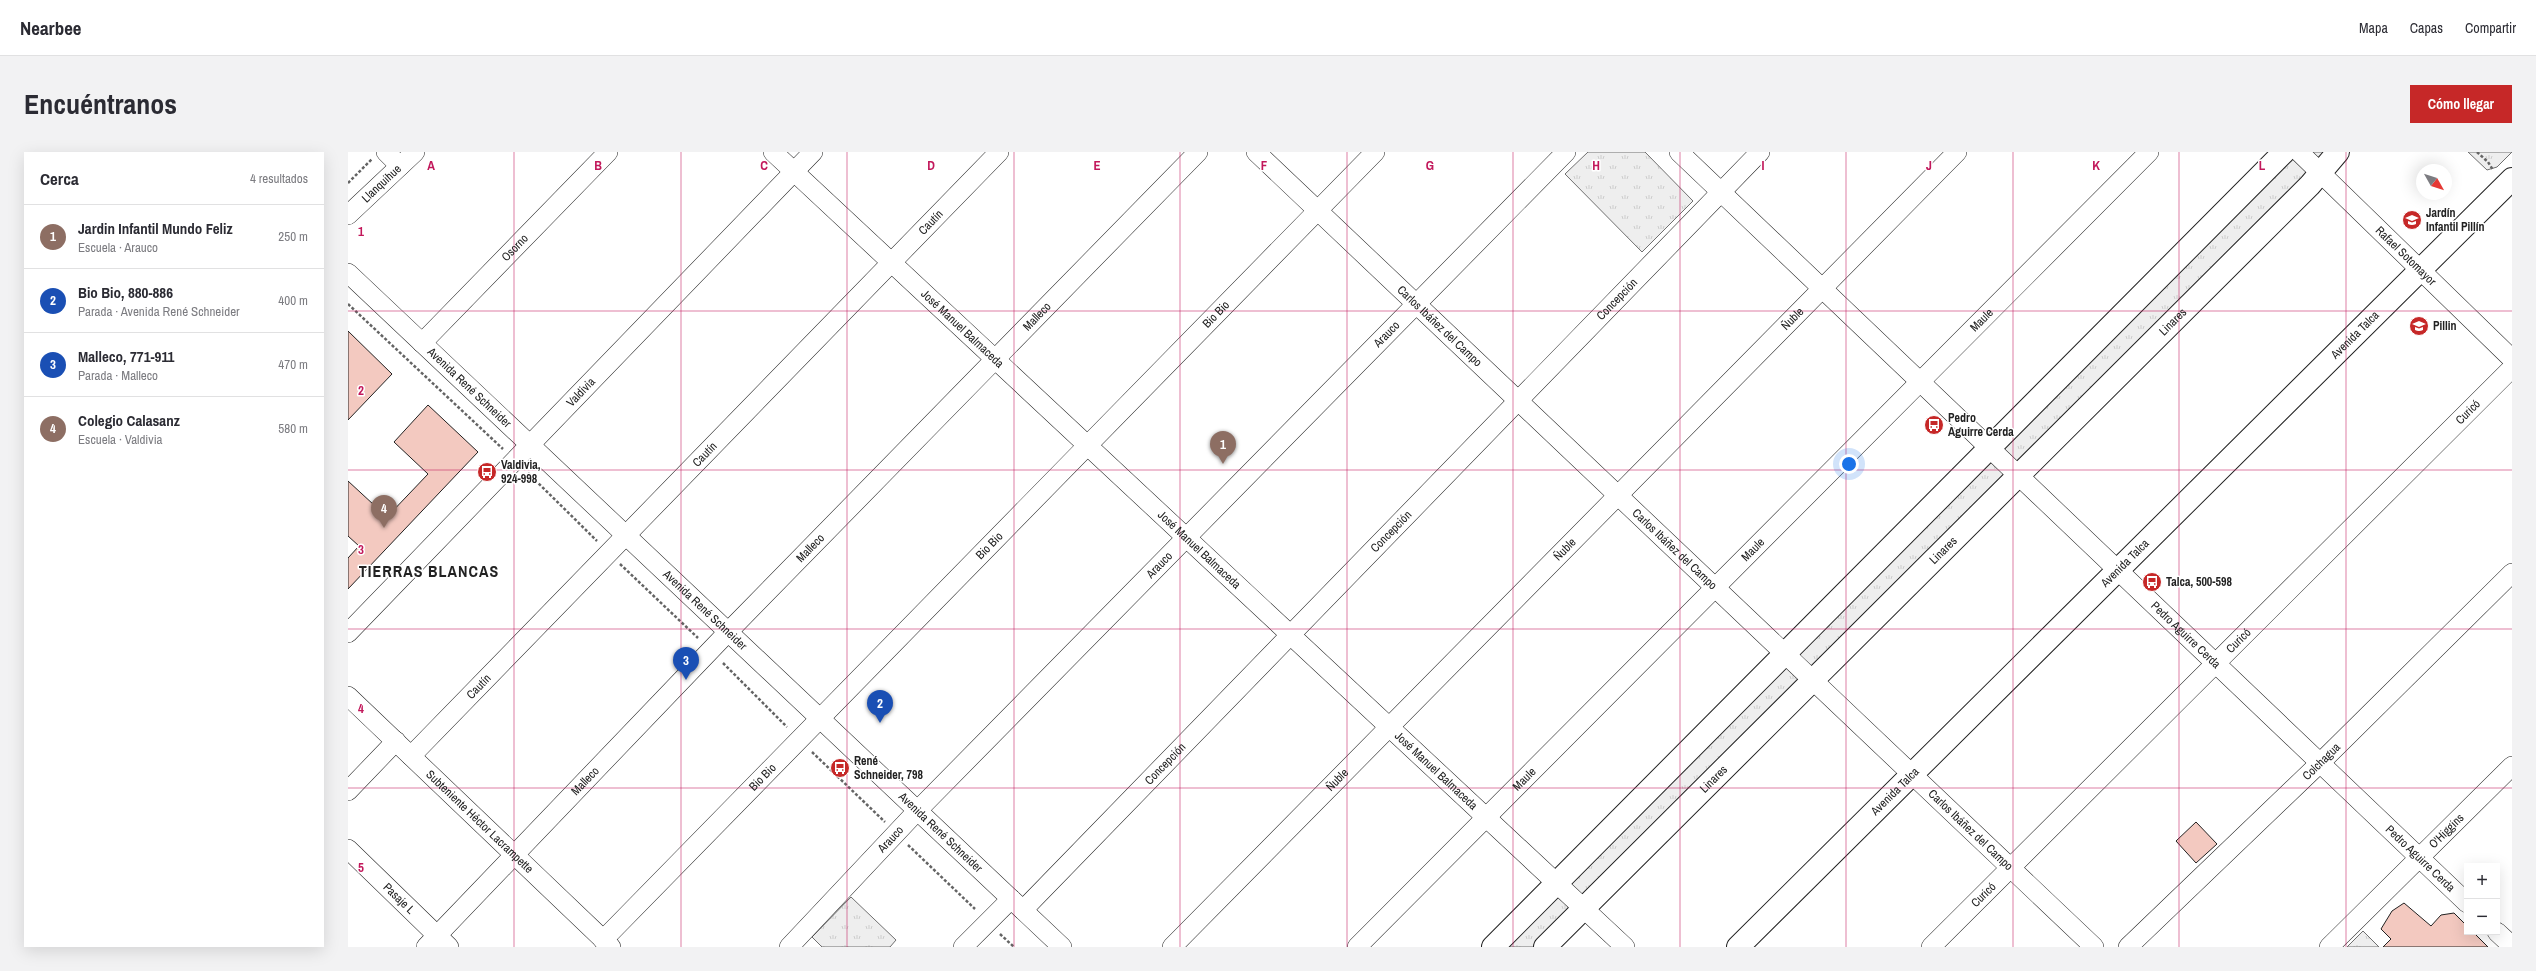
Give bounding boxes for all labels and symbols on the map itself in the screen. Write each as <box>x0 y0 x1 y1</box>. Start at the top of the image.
text: A <box>427 157 435 174</box>
text: B <box>594 157 602 174</box>
text: C <box>760 157 768 174</box>
text: D <box>927 157 935 174</box>
text: E <box>1093 157 1101 174</box>
text: F <box>1261 157 1268 174</box>
text: G <box>1426 157 1434 174</box>
text: H <box>1592 157 1600 174</box>
text: I <box>1762 157 1765 174</box>
text: J <box>1926 157 1932 174</box>
text: K <box>2092 157 2100 174</box>
text: L <box>2259 157 2266 174</box>
street label: Llanquihue <box>358 161 405 206</box>
north arrow <box>2416 164 2452 200</box>
place label: Jardín Infantil Pillín <box>2426 205 2485 235</box>
street label: Cautín <box>915 206 947 238</box>
school or university icon: Jardín Infantil Pillín <box>2401 209 2423 231</box>
text: 1 <box>358 223 364 240</box>
street label: Rafael Sotomayor <box>2372 223 2440 290</box>
street label: Osorno <box>498 231 532 265</box>
street label: Concepción <box>1593 275 1641 324</box>
street label: Carlos Ibáñez del Campo <box>1394 282 1485 370</box>
street label: José Manuel Balmaceda <box>917 286 1008 372</box>
street label: Bio Bio <box>1199 297 1233 331</box>
street label: Malleco <box>1019 299 1055 334</box>
street label: Ñuble <box>1778 304 1807 333</box>
street label: Linares <box>2155 304 2190 339</box>
street label: Maule <box>1966 305 1997 335</box>
street label: Avenida Talca <box>2327 307 2383 363</box>
school or university icon: Pillin <box>2408 315 2430 337</box>
street label: Arauco <box>1369 317 1403 352</box>
place label: Pillin <box>2433 318 2457 334</box>
street label: Avenida René Schneider <box>423 343 515 432</box>
street label: Valdivia <box>563 374 599 410</box>
text: 2 <box>358 382 364 399</box>
street label: Curicó <box>2452 396 2484 428</box>
place label: Pedro Aguirre Cerda <box>1948 410 2014 440</box>
bus stop icon: Pedro Aguirre Cerda <box>1923 414 1945 436</box>
pin: 1 <box>1210 431 1236 464</box>
street label: Cautín <box>689 438 721 470</box>
your location <box>1839 454 1859 474</box>
place label: Valdivia, 924-998 <box>501 457 541 487</box>
bus stop icon: Valdivia, 924-998 <box>476 461 498 483</box>
pin: 4 <box>371 495 397 528</box>
street label: Carlos Ibáñez del Campo <box>1629 505 1720 593</box>
street label: José Manuel Balmaceda <box>1154 507 1245 593</box>
street label: Concepción <box>1367 507 1415 556</box>
street label: Bio Bio <box>972 529 1006 563</box>
street label: Malleco <box>793 530 828 566</box>
street label: Linares <box>1926 533 1961 568</box>
street label: Ñuble <box>1550 534 1580 564</box>
street label: Maule <box>1738 534 1768 565</box>
street label: Avenida Talca <box>2097 535 2153 591</box>
text: 3 <box>358 541 364 558</box>
street label: Arauco <box>1142 548 1176 582</box>
district label: TIERRAS BLANCAS <box>359 560 499 582</box>
street label: Avenida René Schneider <box>659 566 751 654</box>
bus stop icon: Talca, 500-598 <box>2141 571 2163 593</box>
place label: Talca, 500-598 <box>2166 574 2233 590</box>
street label: Pedro Aguirre Cerda <box>2147 598 2224 672</box>
street label: Curicó <box>2222 625 2254 657</box>
pin: 3 <box>673 647 699 680</box>
street label: Cautín <box>463 671 495 702</box>
pin: 2 <box>867 690 893 723</box>
text: 4 <box>358 700 364 717</box>
street label: José Manuel Balmaceda <box>1391 728 1481 814</box>
street label: Concepción <box>1141 739 1189 788</box>
street label: Colchagua <box>2299 739 2344 784</box>
place label: René Schneider, 798 <box>854 753 923 783</box>
bus stop icon: René Schneider, 798 <box>829 757 851 779</box>
street label: Bio Bio <box>746 760 780 794</box>
street label: Linares <box>1696 762 1731 796</box>
street label: Malleco <box>568 763 603 799</box>
street label: Maule <box>1509 764 1539 794</box>
street label: Avenida Talca <box>1867 764 1923 819</box>
street label: Ñuble <box>1322 765 1352 795</box>
street label: Subteniente Héctor Lacrampette <box>423 767 537 877</box>
street label: Carlos Ibáñez del Campo <box>1925 786 2016 874</box>
street label: Avenida René Schneider <box>894 788 987 877</box>
street label: O'Higgins <box>2425 810 2467 852</box>
street label: Pedro Aguirre Cerda <box>2382 821 2459 896</box>
street label: Arauco <box>873 822 907 857</box>
text: 5 <box>358 859 364 876</box>
street label: Pasaje L <box>380 879 419 918</box>
street label: Curicó <box>1967 879 1999 911</box>

